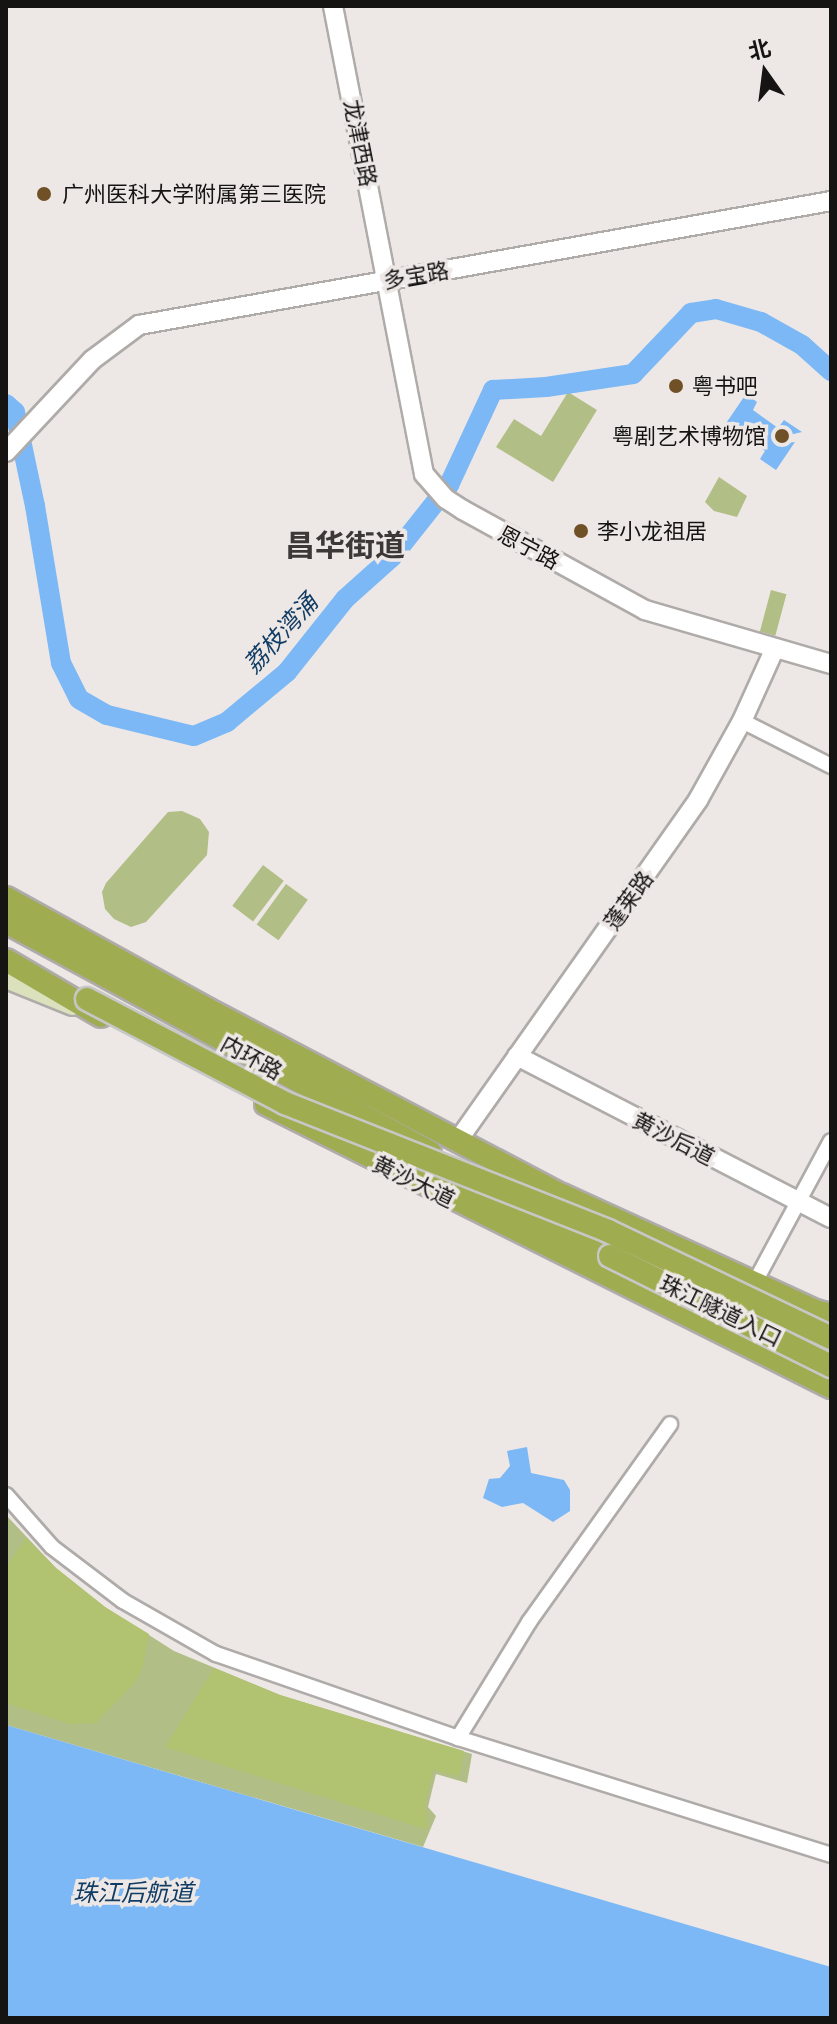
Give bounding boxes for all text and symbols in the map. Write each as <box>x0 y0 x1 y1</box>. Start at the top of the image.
text: 北 <box>745 31 773 66</box>
north arrow <box>725 32 805 112</box>
street label: 龙津西路 <box>340 97 382 189</box>
place label: 广州医科大学附属第三医院 <box>62 181 326 207</box>
marker: 广州医科大学附属第三医院 <box>33 183 55 205</box>
street label: 多宝路 <box>381 256 451 294</box>
place label: 粤书吧 <box>692 373 758 399</box>
marker: 粤书吧 <box>667 377 685 395</box>
place label: 粤剧艺术博物馆 <box>612 423 766 449</box>
marker: 粤剧艺术博物馆 <box>773 427 791 445</box>
place label: 李小龙祖居 <box>597 518 707 544</box>
street label: 恩宁路 <box>494 520 564 574</box>
marker: 李小龙祖居 <box>572 522 590 540</box>
district label: 昌华街道 <box>285 526 405 562</box>
water label: 荔枝湾涌 <box>237 588 323 678</box>
street label: 蓬莱路 <box>598 866 658 934</box>
street label: 内环路 <box>217 1029 287 1085</box>
street label: 黄沙后道 <box>629 1106 719 1170</box>
street label: 黄沙大道 <box>369 1150 459 1212</box>
street label: 珠江隧道入口 <box>656 1269 786 1351</box>
water label: 珠江后航道 <box>73 1878 193 1906</box>

